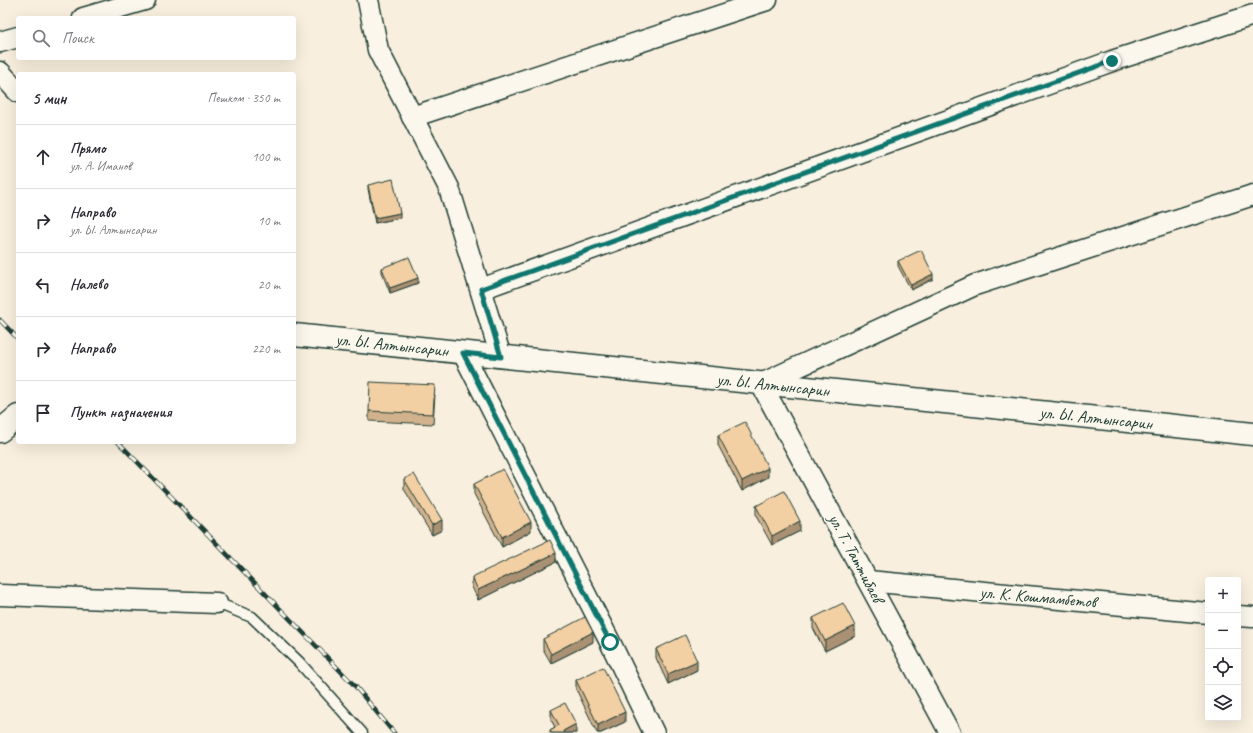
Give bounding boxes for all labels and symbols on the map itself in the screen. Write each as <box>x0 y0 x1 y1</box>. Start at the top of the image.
route end <box>1103 52 1121 70</box>
street label: ул. Ы. Алтынсарин <box>334 329 450 361</box>
street label: ул. Ы. Алтынсарин <box>715 369 831 401</box>
street label: ул. Ы. Алтынсарин <box>1038 402 1154 434</box>
street label: ул. Т. Таттибаев <box>823 509 890 609</box>
street label: ул. К. Кошмамбетов <box>978 581 1101 613</box>
route start <box>601 633 619 651</box>

